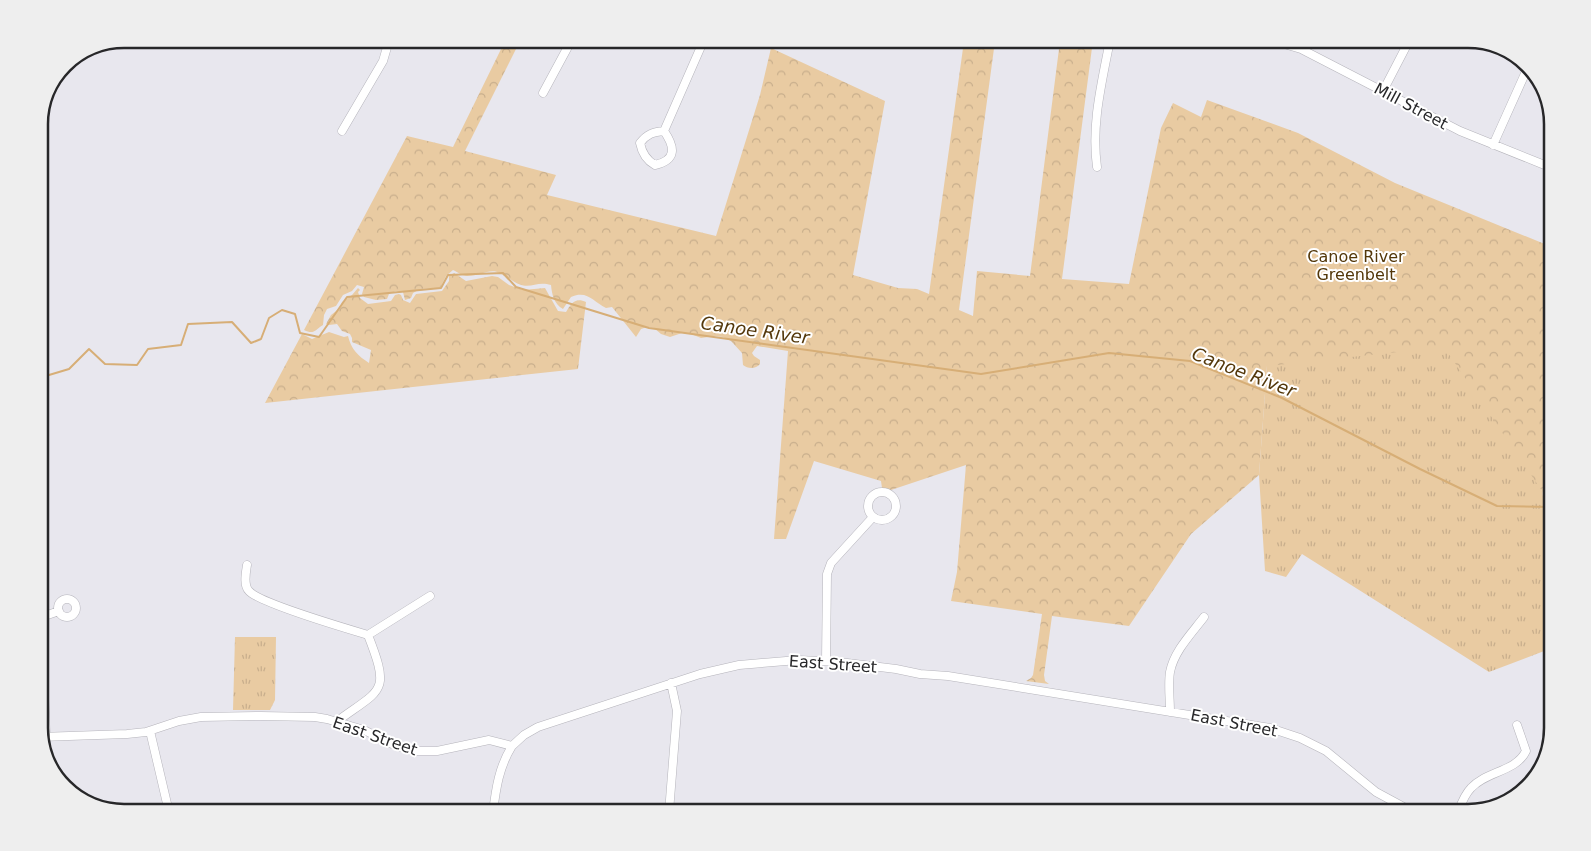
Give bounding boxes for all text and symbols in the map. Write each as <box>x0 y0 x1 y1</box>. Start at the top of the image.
street label: Mill Street <box>1371 79 1451 133</box>
park label: Canoe River Greenbelt <box>1307 247 1405 284</box>
water label: Canoe River <box>699 312 812 348</box>
water label: Canoe River <box>1189 343 1300 402</box>
street label: East Street <box>788 651 878 677</box>
street label: East Street <box>1189 705 1279 741</box>
street label: East Street <box>330 713 420 759</box>

